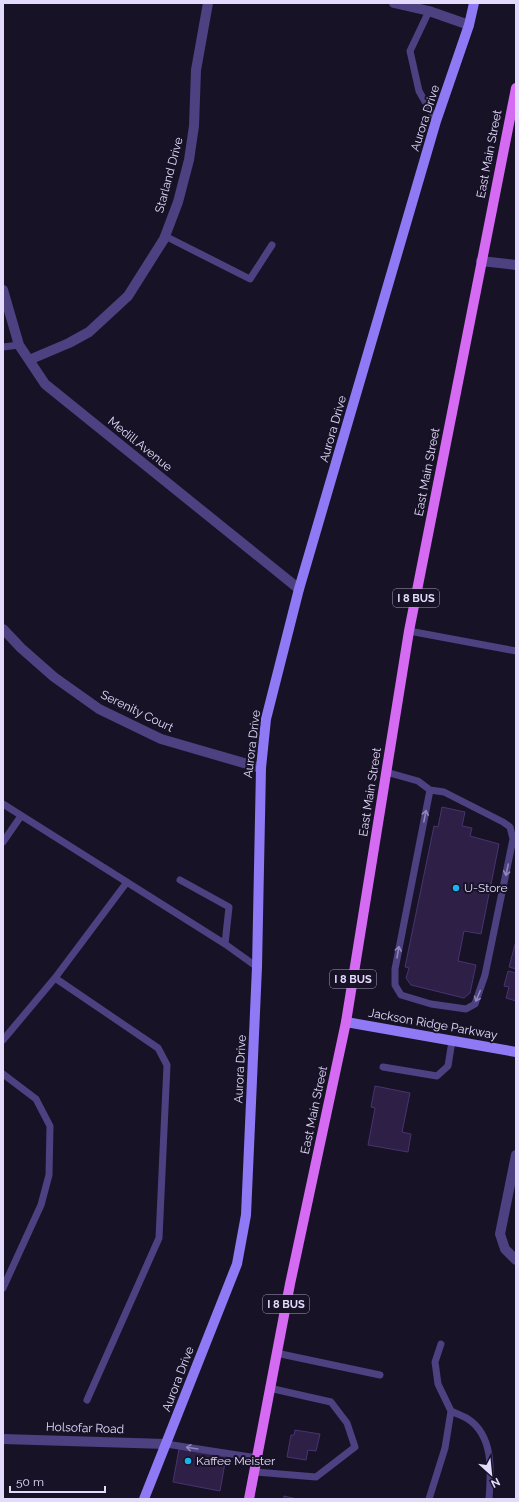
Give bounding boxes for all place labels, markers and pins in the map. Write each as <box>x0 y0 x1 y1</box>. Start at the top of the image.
place label: U-Store <box>464 881 507 895</box>
marker: U-Store <box>451 883 461 893</box>
place label: Kaffee Meister <box>196 1454 276 1468</box>
marker: Kaffee Meister <box>183 1456 193 1466</box>

